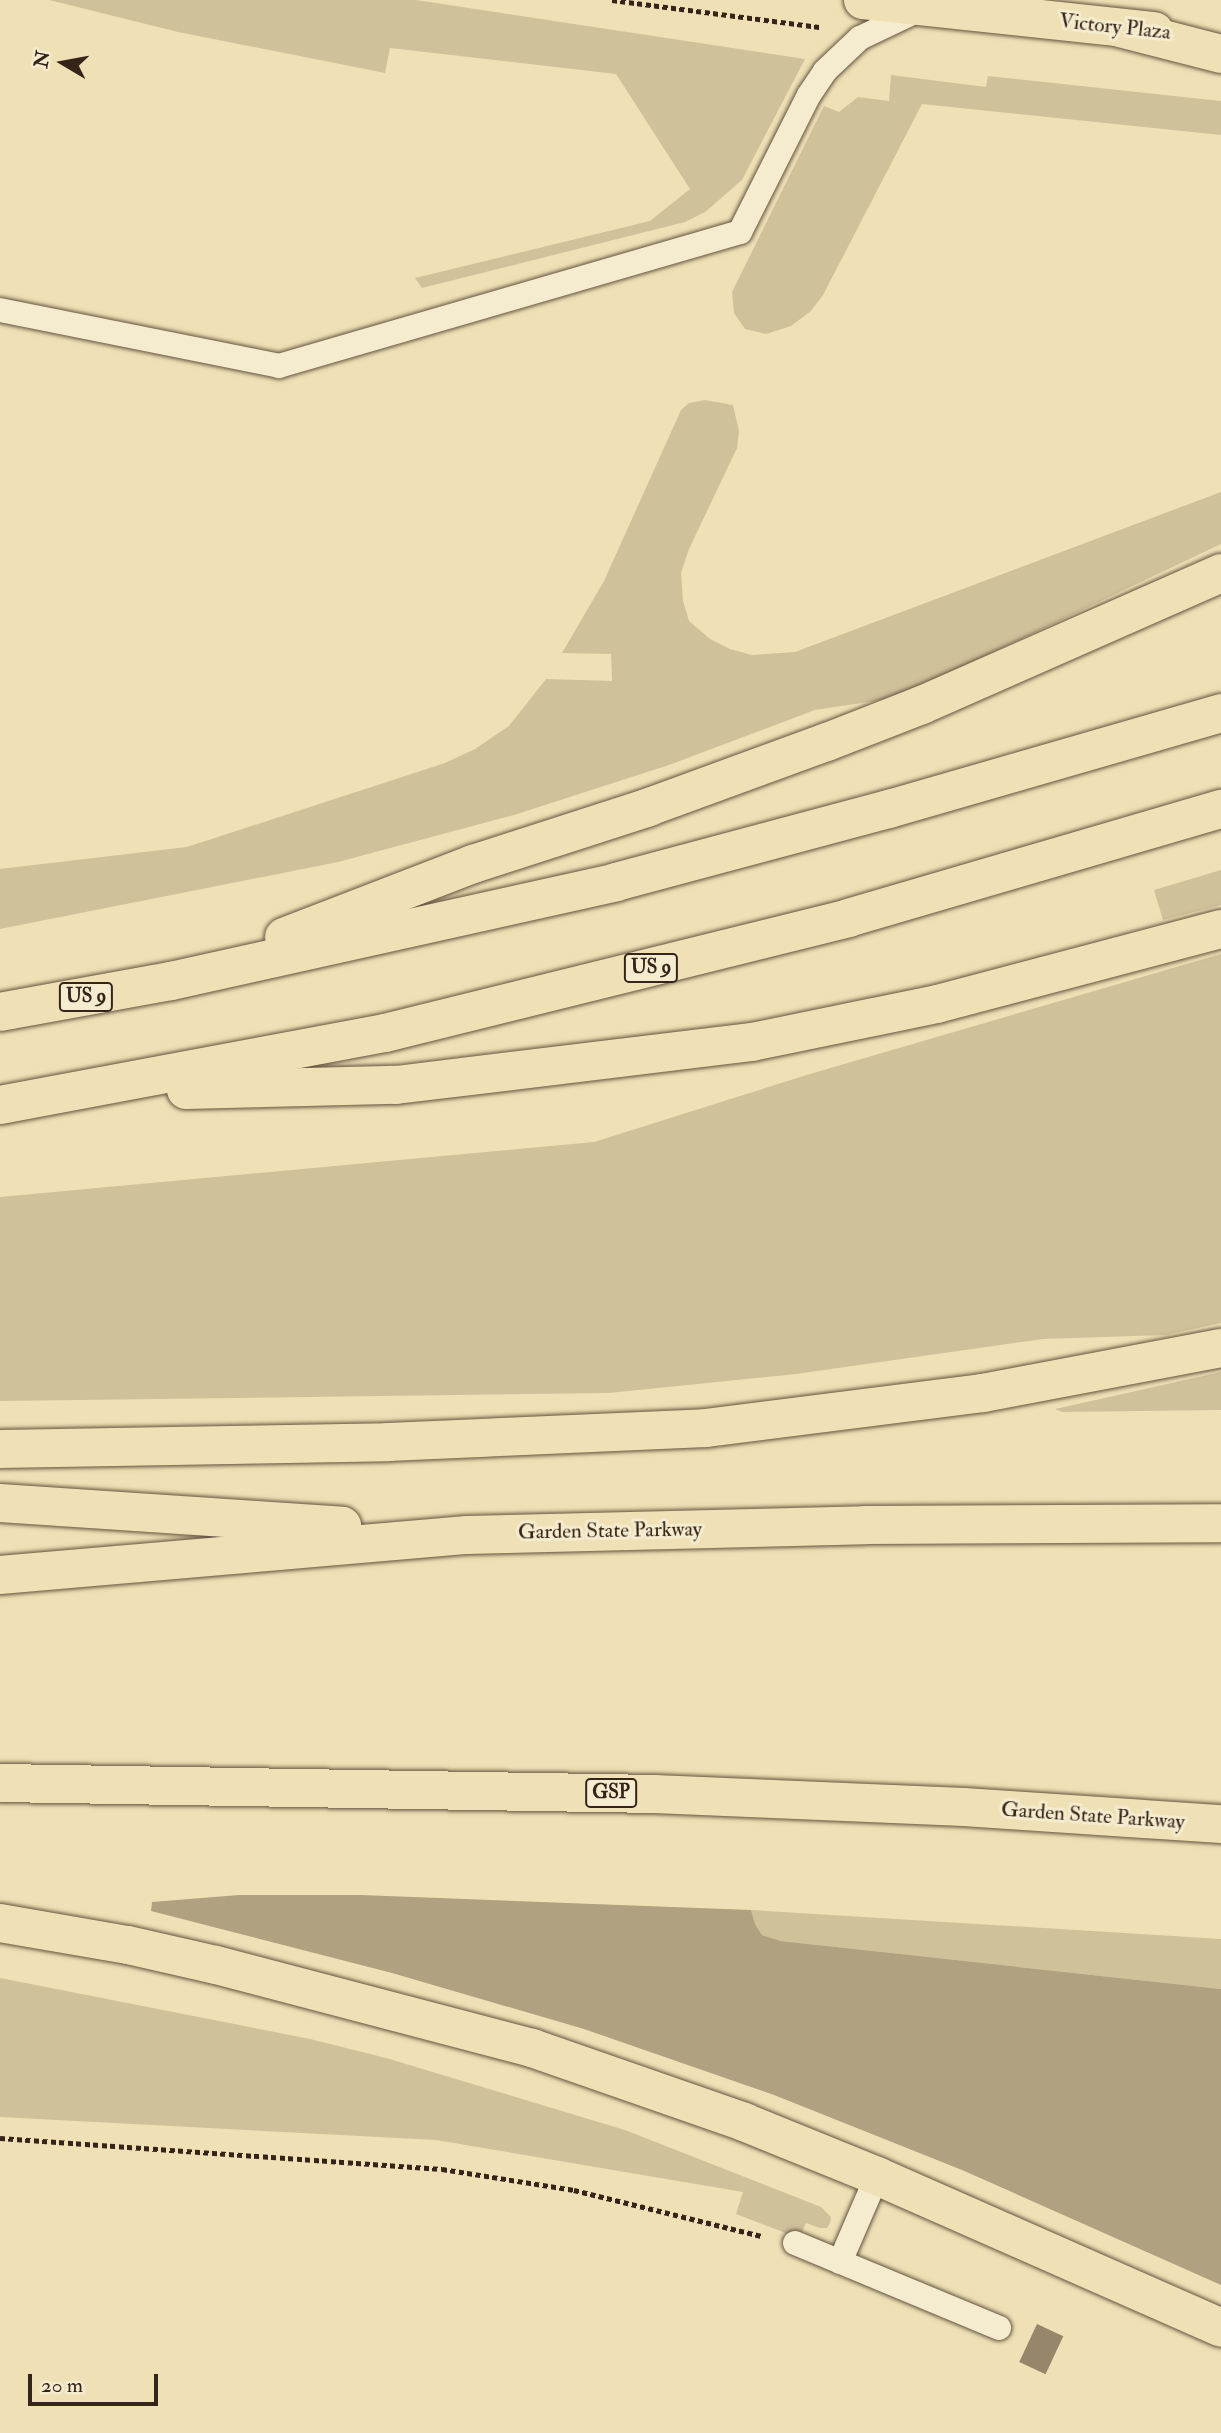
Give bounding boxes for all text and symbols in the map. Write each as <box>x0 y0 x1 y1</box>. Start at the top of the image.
street label: Victory Plaza <box>1058 9 1172 45</box>
north arrow <box>28 28 98 98</box>
text: N <box>29 49 56 70</box>
road number: US 9 <box>623 952 679 984</box>
road number: US 9 <box>58 981 114 1012</box>
street label: Garden State Parkway <box>518 1517 702 1545</box>
road number: GSP <box>585 1778 637 1809</box>
street label: Garden State Parkway <box>1000 1797 1186 1835</box>
scale bar <box>32 2360 161 2404</box>
text: 20 m <box>41 2372 83 2399</box>

